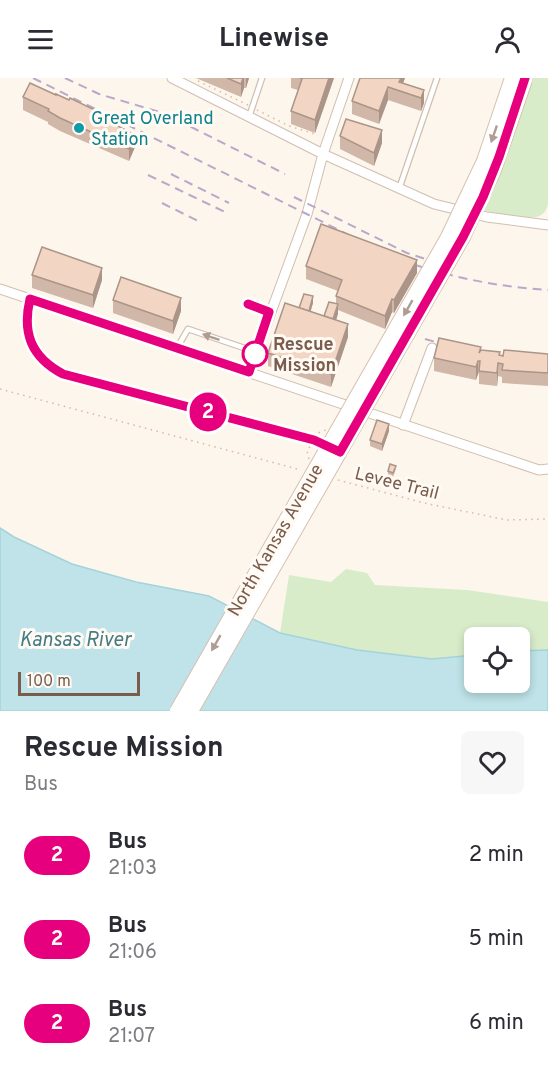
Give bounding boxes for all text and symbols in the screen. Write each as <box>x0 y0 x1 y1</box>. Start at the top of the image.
text: Linewise <box>219 22 329 56</box>
icon: menu <box>24 23 57 56</box>
icon: person <box>491 23 524 56</box>
place label: Great Overland Station <box>91 108 214 152</box>
marker: Great Overland Station <box>72 121 86 135</box>
one-way arrow <box>488 125 498 143</box>
one-way arrow <box>402 300 413 316</box>
one-way arrow <box>202 332 220 341</box>
place label: Rescue Mission <box>273 334 336 378</box>
marker: Rescue Mission <box>242 341 268 367</box>
line badge: 2 <box>188 392 228 432</box>
text: 2 <box>202 399 214 426</box>
street label: North Kansas Avenue <box>223 460 329 621</box>
street label: Levee Trail <box>352 463 441 506</box>
map controls <box>464 627 530 693</box>
button: locate <box>464 627 530 693</box>
water label: Kansas River <box>19 628 132 654</box>
one-way arrow <box>211 635 221 652</box>
scale bar <box>18 669 140 696</box>
text: 100 m <box>27 672 71 692</box>
text: Rescue Mission <box>24 731 224 767</box>
button: heart <box>461 731 524 794</box>
text: Bus <box>24 772 58 798</box>
text: Bus <box>108 829 147 856</box>
text: 2 <box>51 842 63 869</box>
text: 2 min <box>469 842 524 869</box>
text: 21:03 <box>108 856 157 882</box>
text: Bus <box>108 913 147 940</box>
text: 2 <box>51 926 63 953</box>
text: 5 min <box>469 926 524 953</box>
text: 21:06 <box>108 940 157 966</box>
text: Bus <box>108 997 147 1024</box>
text: 2 <box>51 1010 63 1037</box>
text: 6 min <box>469 1010 524 1037</box>
text: 21:07 <box>108 1024 155 1050</box>

